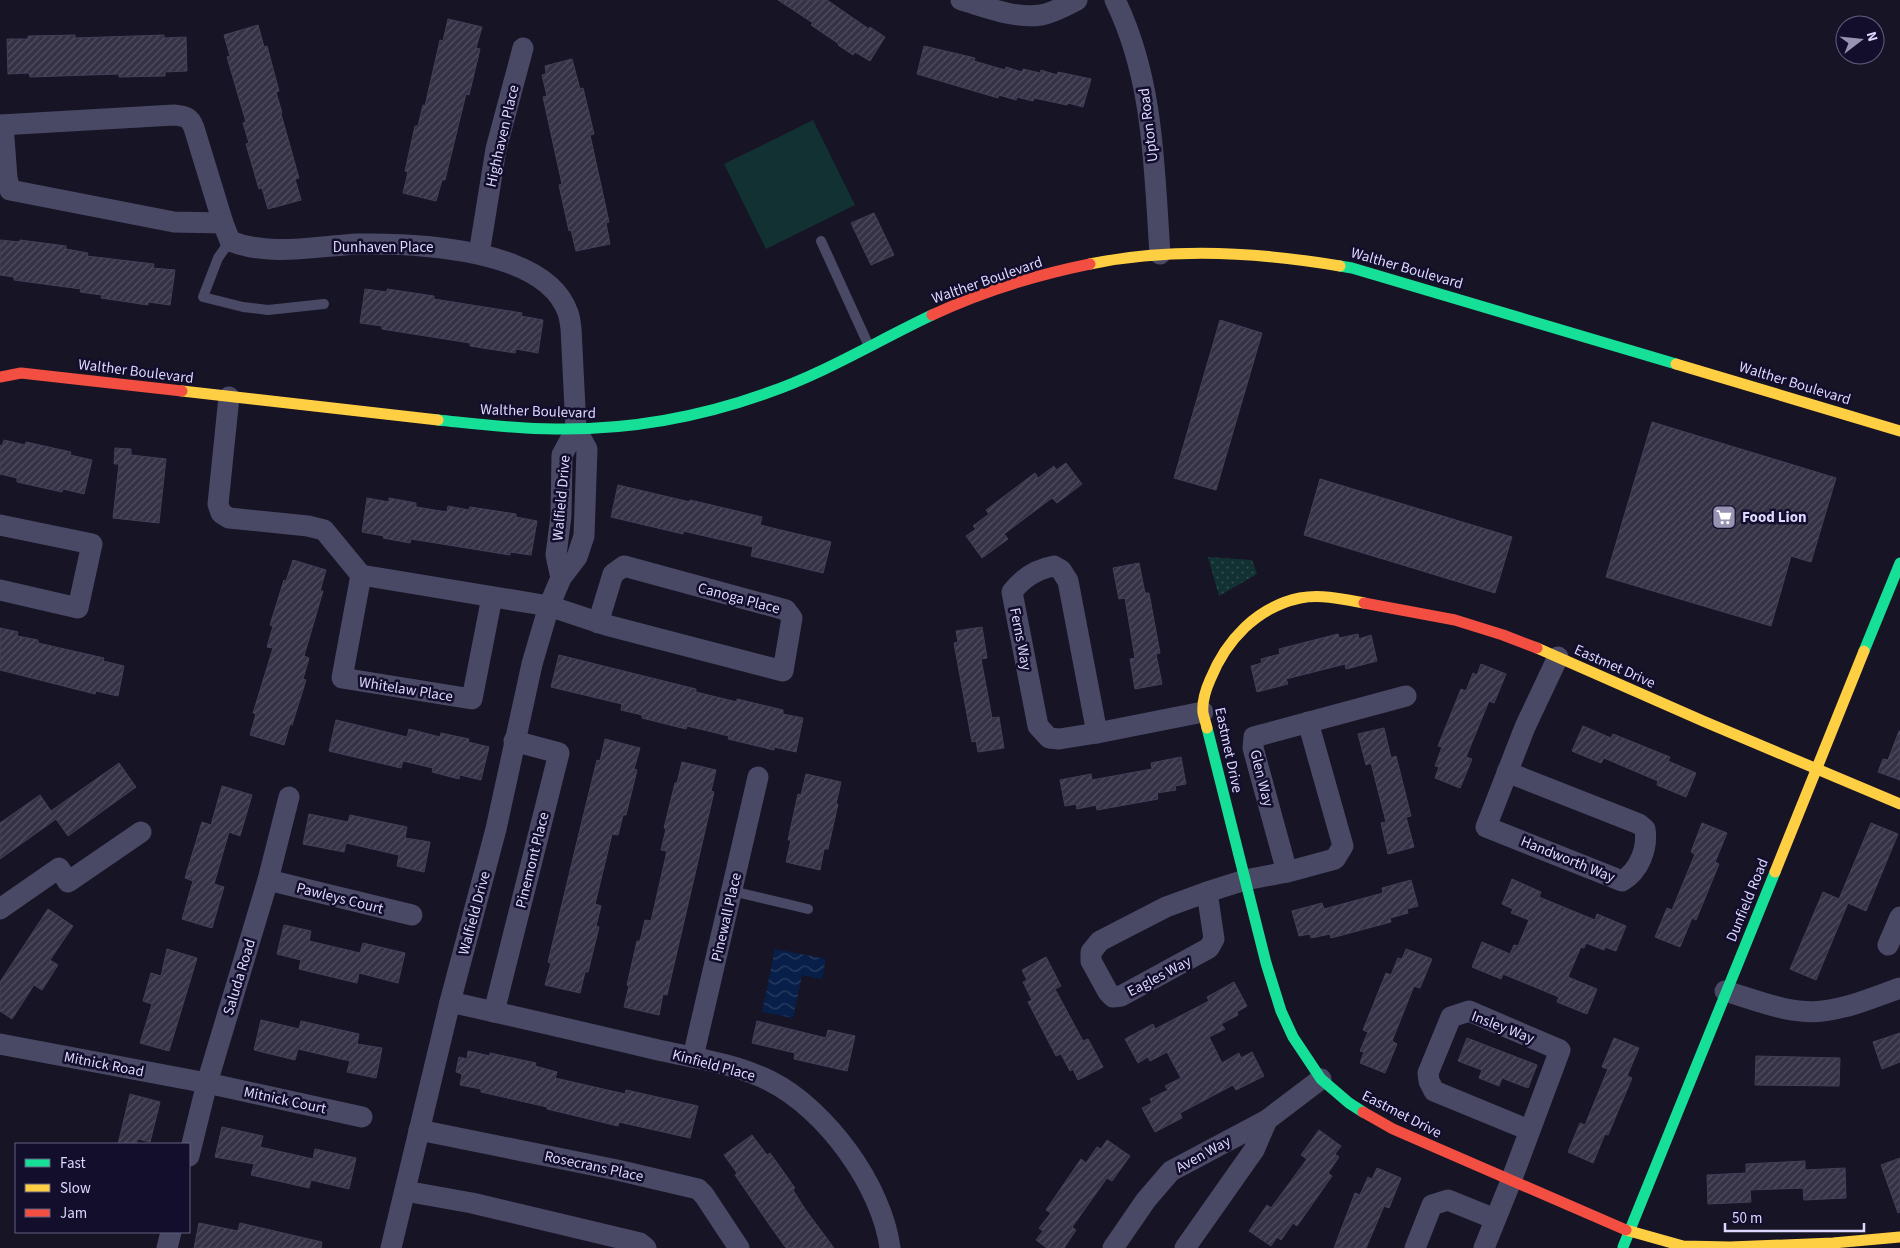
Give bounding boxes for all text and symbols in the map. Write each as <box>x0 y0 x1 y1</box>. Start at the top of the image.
north arrow <box>1835 15 1885 65</box>
text: N <box>1861 29 1882 44</box>
street label: Highhaven Place <box>481 83 524 189</box>
street label: Upton Road <box>1134 87 1163 163</box>
street label: Dunhaven Place <box>333 237 433 258</box>
street label: Walther Boulevard <box>1348 242 1465 295</box>
street label: Walther Boulevard <box>929 252 1045 309</box>
street label: Walther Boulevard <box>77 354 195 389</box>
street label: Walther Boulevard <box>1736 356 1853 410</box>
street label: Walther Boulevard <box>480 399 596 424</box>
street label: Walfield Drive <box>547 454 576 542</box>
supermarket icon: Food Lion <box>1711 504 1737 530</box>
place label: Food Lion <box>1742 507 1807 528</box>
street label: Canoga Place <box>695 577 782 620</box>
street label: Ferns Way <box>1004 606 1037 672</box>
street label: Eastmet Drive <box>1571 639 1659 694</box>
street label: Whitelaw Place <box>357 672 454 707</box>
street label: Eastmet Drive <box>1209 705 1248 795</box>
street label: Glen Way <box>1244 748 1279 809</box>
street label: Pinemont Place <box>510 810 555 910</box>
street label: Handworth Way <box>1517 831 1618 888</box>
street label: Dunfield Road <box>1721 855 1774 945</box>
street label: Walfield Drive <box>453 869 496 957</box>
street label: Pinewall Place <box>706 871 747 964</box>
street label: Pawleys Court <box>294 878 386 919</box>
street label: Saluda Road <box>218 936 261 1018</box>
street label: Eagles Way <box>1124 951 1195 1002</box>
street label: Insley Way <box>1468 1006 1537 1049</box>
street label: Kinfield Place <box>670 1044 758 1087</box>
street label: Mitnick Road <box>62 1046 146 1083</box>
street label: Mitnick Court <box>242 1081 328 1119</box>
street label: Eastmet Drive <box>1358 1085 1445 1144</box>
street label: Aven Way <box>1172 1131 1234 1178</box>
legend <box>15 1143 190 1233</box>
street label: Rosecrans Place <box>542 1146 645 1187</box>
text: Fast <box>60 1153 86 1174</box>
text: Slow <box>60 1178 91 1199</box>
scale bar <box>1725 1200 1864 1232</box>
text: Jam <box>60 1203 87 1224</box>
text: 50 m <box>1732 1208 1762 1229</box>

